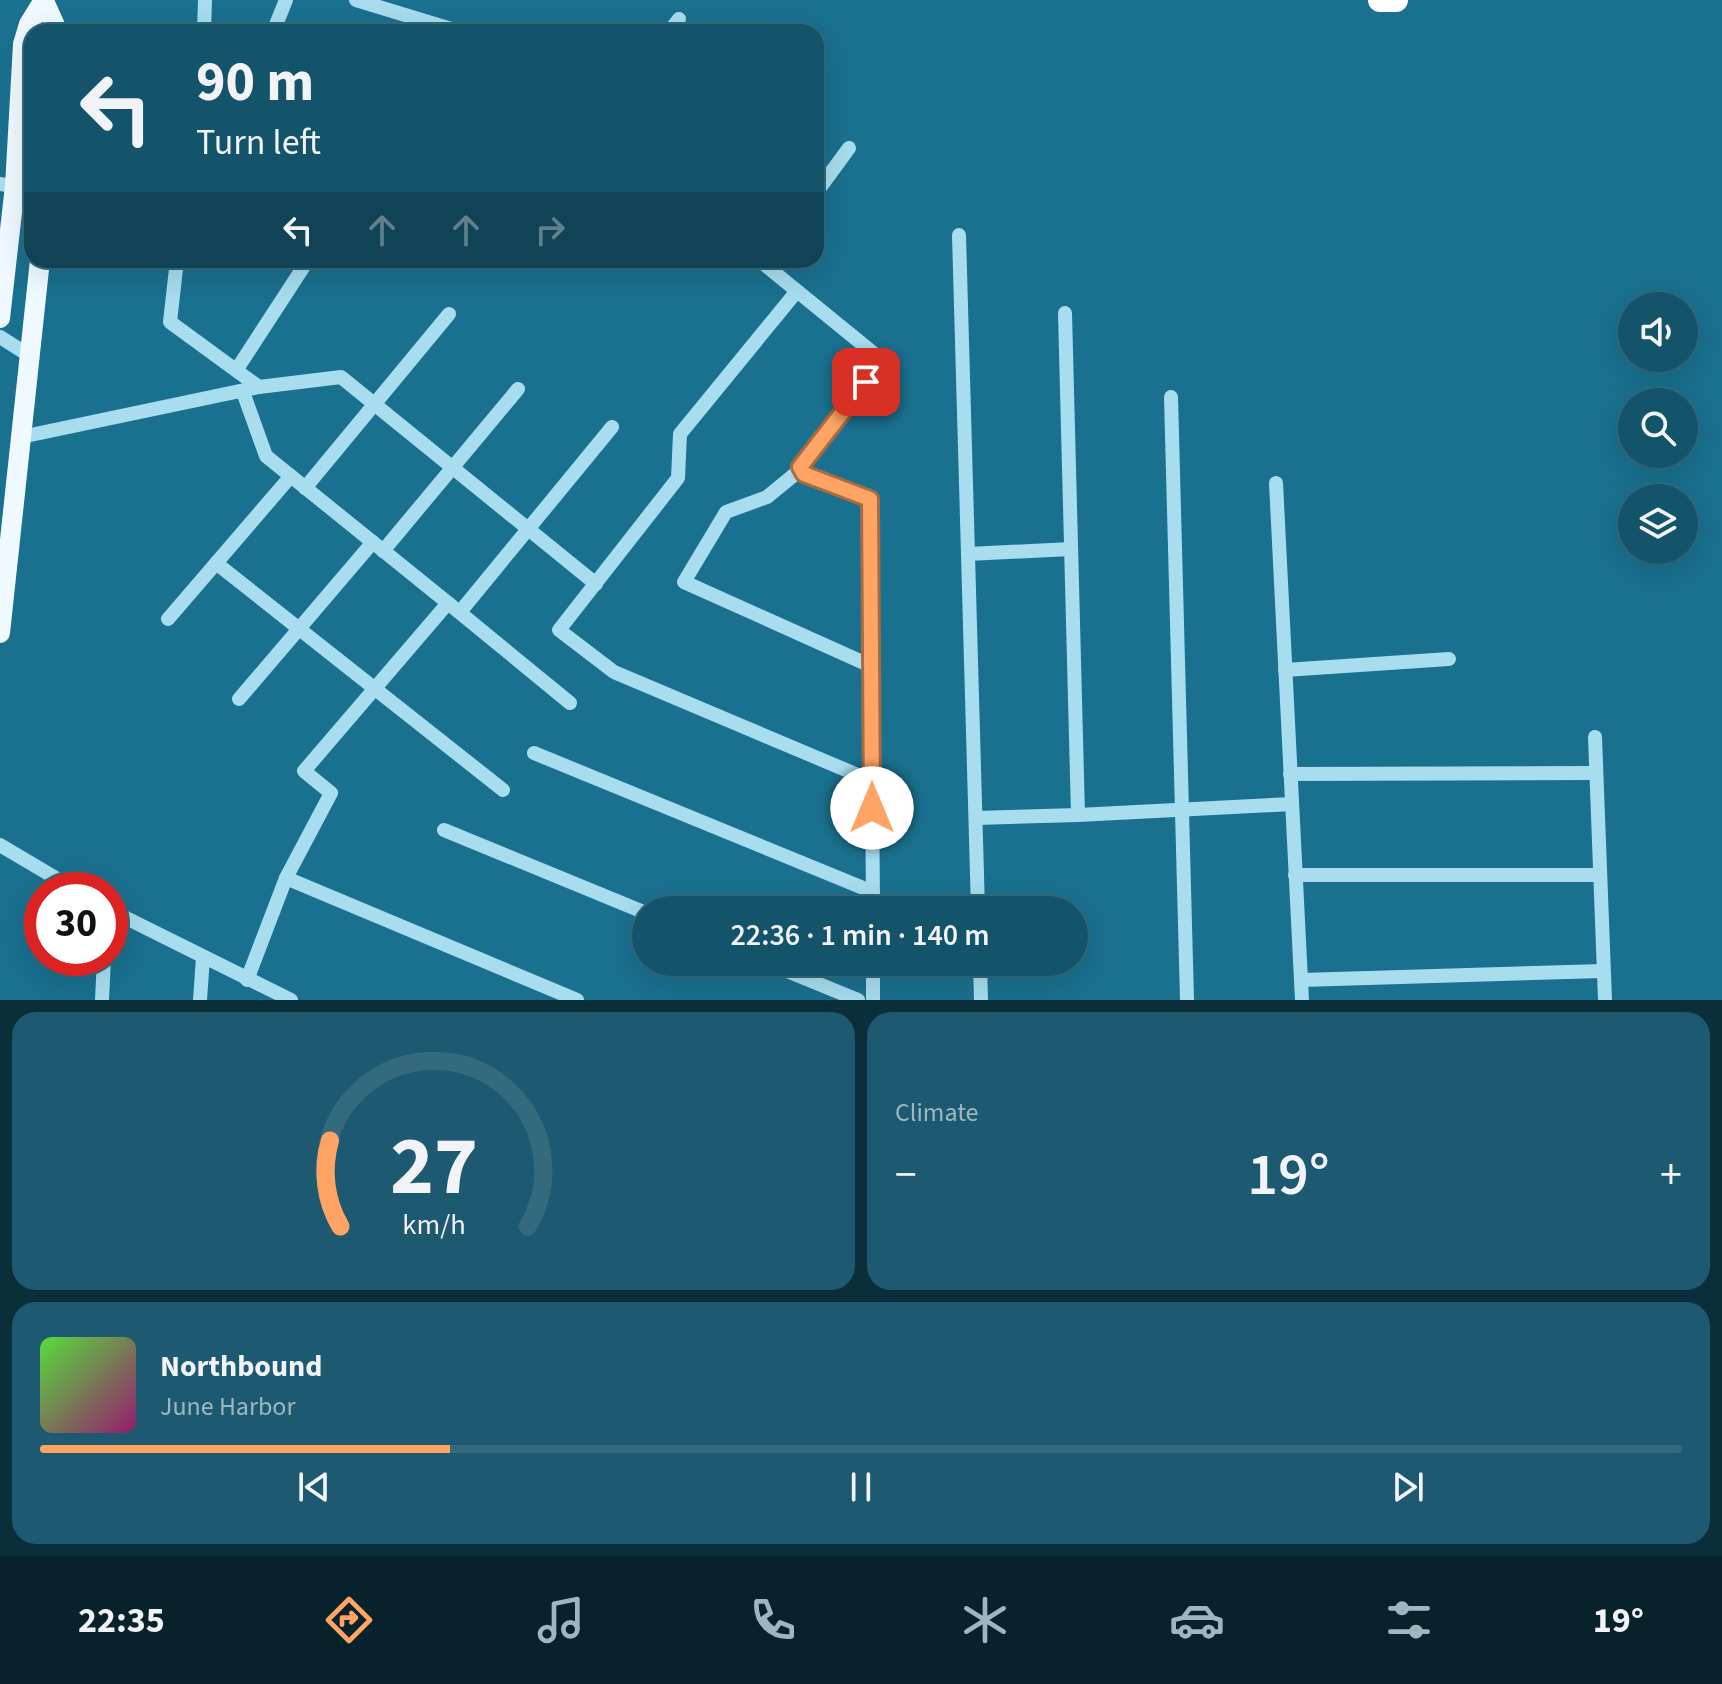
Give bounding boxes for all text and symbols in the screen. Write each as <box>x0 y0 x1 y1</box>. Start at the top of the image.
text: 90 m <box>196 43 314 122</box>
icon: left <box>64 56 168 160</box>
text: Turn left <box>196 117 321 168</box>
icon: left <box>276 208 320 252</box>
icon: ahead <box>360 208 404 252</box>
icon: ahead <box>444 208 488 252</box>
icon: right <box>528 208 572 252</box>
map controls <box>1618 292 1698 564</box>
button: sound <box>1618 292 1698 372</box>
pin <box>832 348 900 416</box>
icon: arrive <box>844 360 888 404</box>
button: search <box>1618 388 1698 468</box>
button: layers <box>1618 484 1698 564</box>
position arrow <box>830 766 914 850</box>
speed limit sign: 30 <box>24 872 128 976</box>
text: 22:36 · 1 min · 140 m <box>730 914 990 957</box>
text: Climate <box>895 1094 979 1131</box>
text: 27 <box>390 1108 477 1226</box>
text: 19° <box>1247 1133 1330 1218</box>
text: − <box>895 1144 917 1207</box>
text: + <box>1660 1144 1682 1207</box>
text: km/h <box>402 1205 465 1245</box>
text: Northbound <box>160 1345 322 1388</box>
text: June Harbor <box>160 1388 296 1425</box>
icon: previous <box>292 1465 336 1509</box>
icon: pause <box>839 1465 883 1509</box>
icon: next <box>1386 1465 1430 1509</box>
icon: directions <box>321 1592 377 1648</box>
icon: music <box>533 1592 589 1648</box>
icon: phone <box>745 1592 801 1648</box>
icon: climate <box>957 1592 1013 1648</box>
icon: car <box>1169 1592 1225 1648</box>
icon: filters <box>1381 1592 1437 1648</box>
text: 22:35 <box>78 1595 165 1646</box>
text: 19° <box>1593 1595 1644 1646</box>

